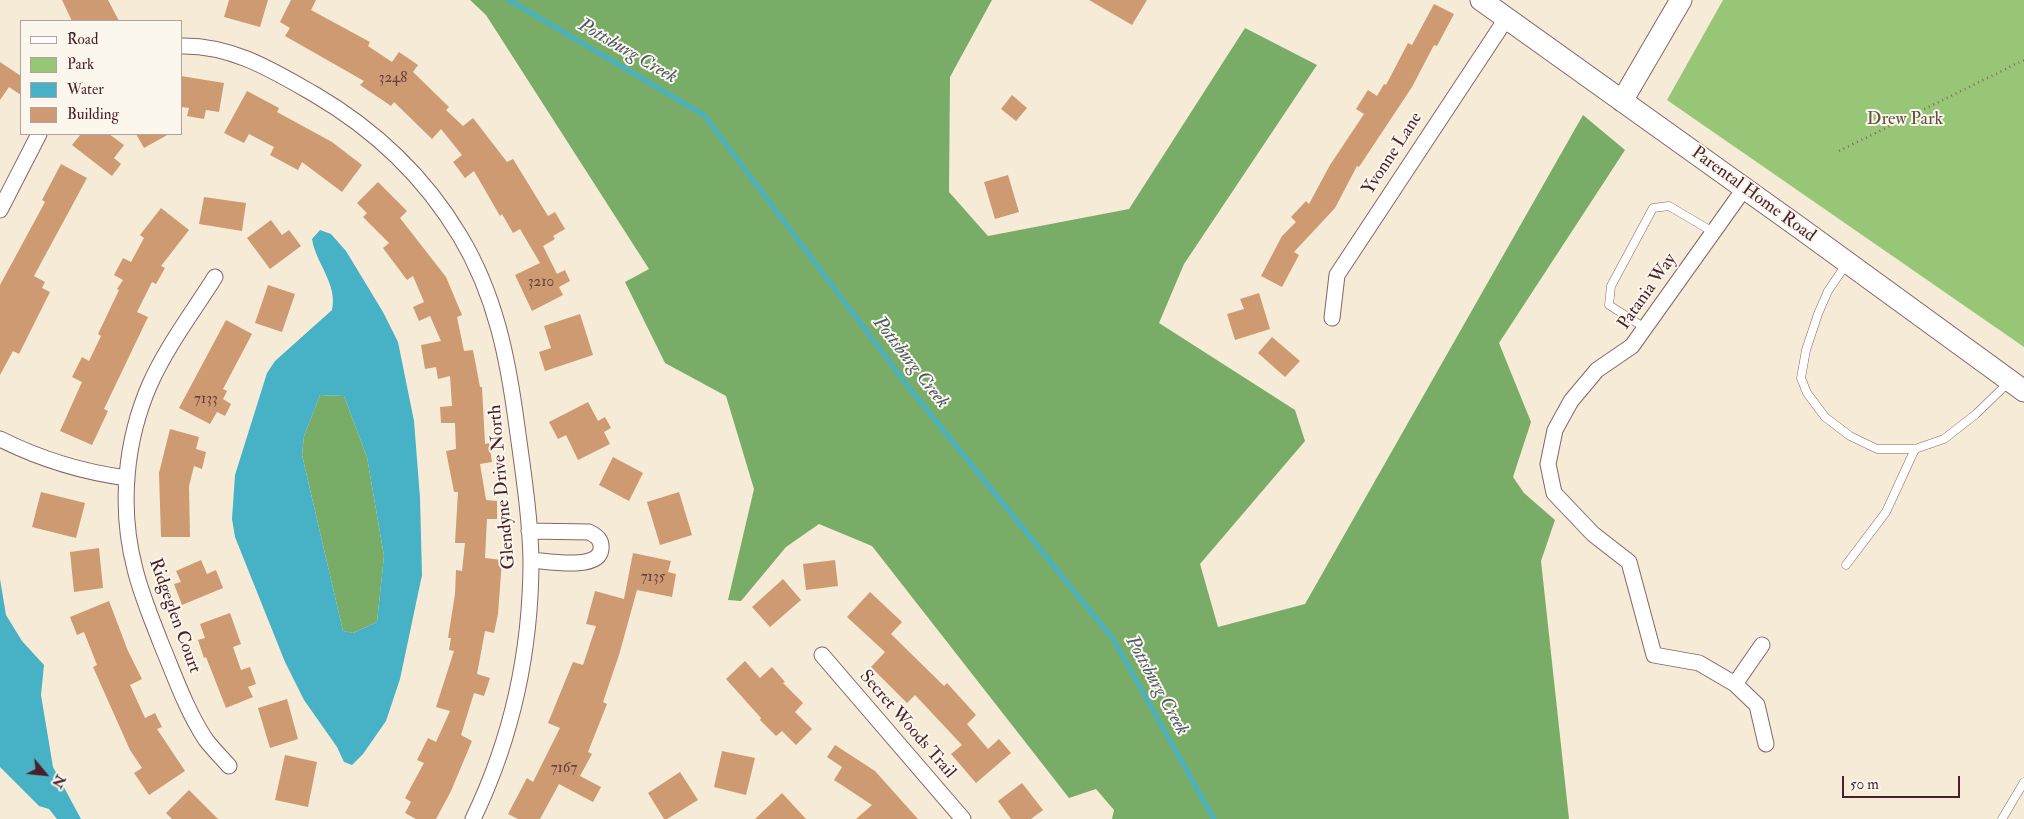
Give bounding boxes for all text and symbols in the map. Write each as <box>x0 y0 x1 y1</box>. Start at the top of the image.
water label: Pottsburg Creek <box>574 15 680 89</box>
legend <box>20 20 182 135</box>
text: Road <box>67 30 98 49</box>
text: Park <box>67 55 94 74</box>
house number: 3248 <box>379 70 407 88</box>
text: Water <box>67 80 104 99</box>
text: Building <box>67 105 119 124</box>
street label: Yvonne Lane <box>1358 109 1428 199</box>
park label: Drew Park <box>1867 109 1943 131</box>
street label: Parental Home Road <box>1687 143 1819 247</box>
street label: Patania Way <box>1614 250 1682 334</box>
house number: 3210 <box>528 274 554 292</box>
water label: Pottsburg Creek <box>867 313 953 413</box>
house number: 7133 <box>194 391 218 409</box>
street label: Glendyne Drive North <box>485 404 521 570</box>
street label: Ridgeglen Court <box>143 556 205 676</box>
house number: 7135 <box>641 569 665 587</box>
water label: Pottsburg Creek <box>1119 632 1193 740</box>
street label: Secret Woods Trail <box>854 666 960 784</box>
north arrow <box>20 749 70 799</box>
house number: 7167 <box>551 760 577 778</box>
scale bar <box>1844 766 1962 798</box>
text: N <box>48 772 69 791</box>
text: 50 m <box>1850 775 1879 794</box>

